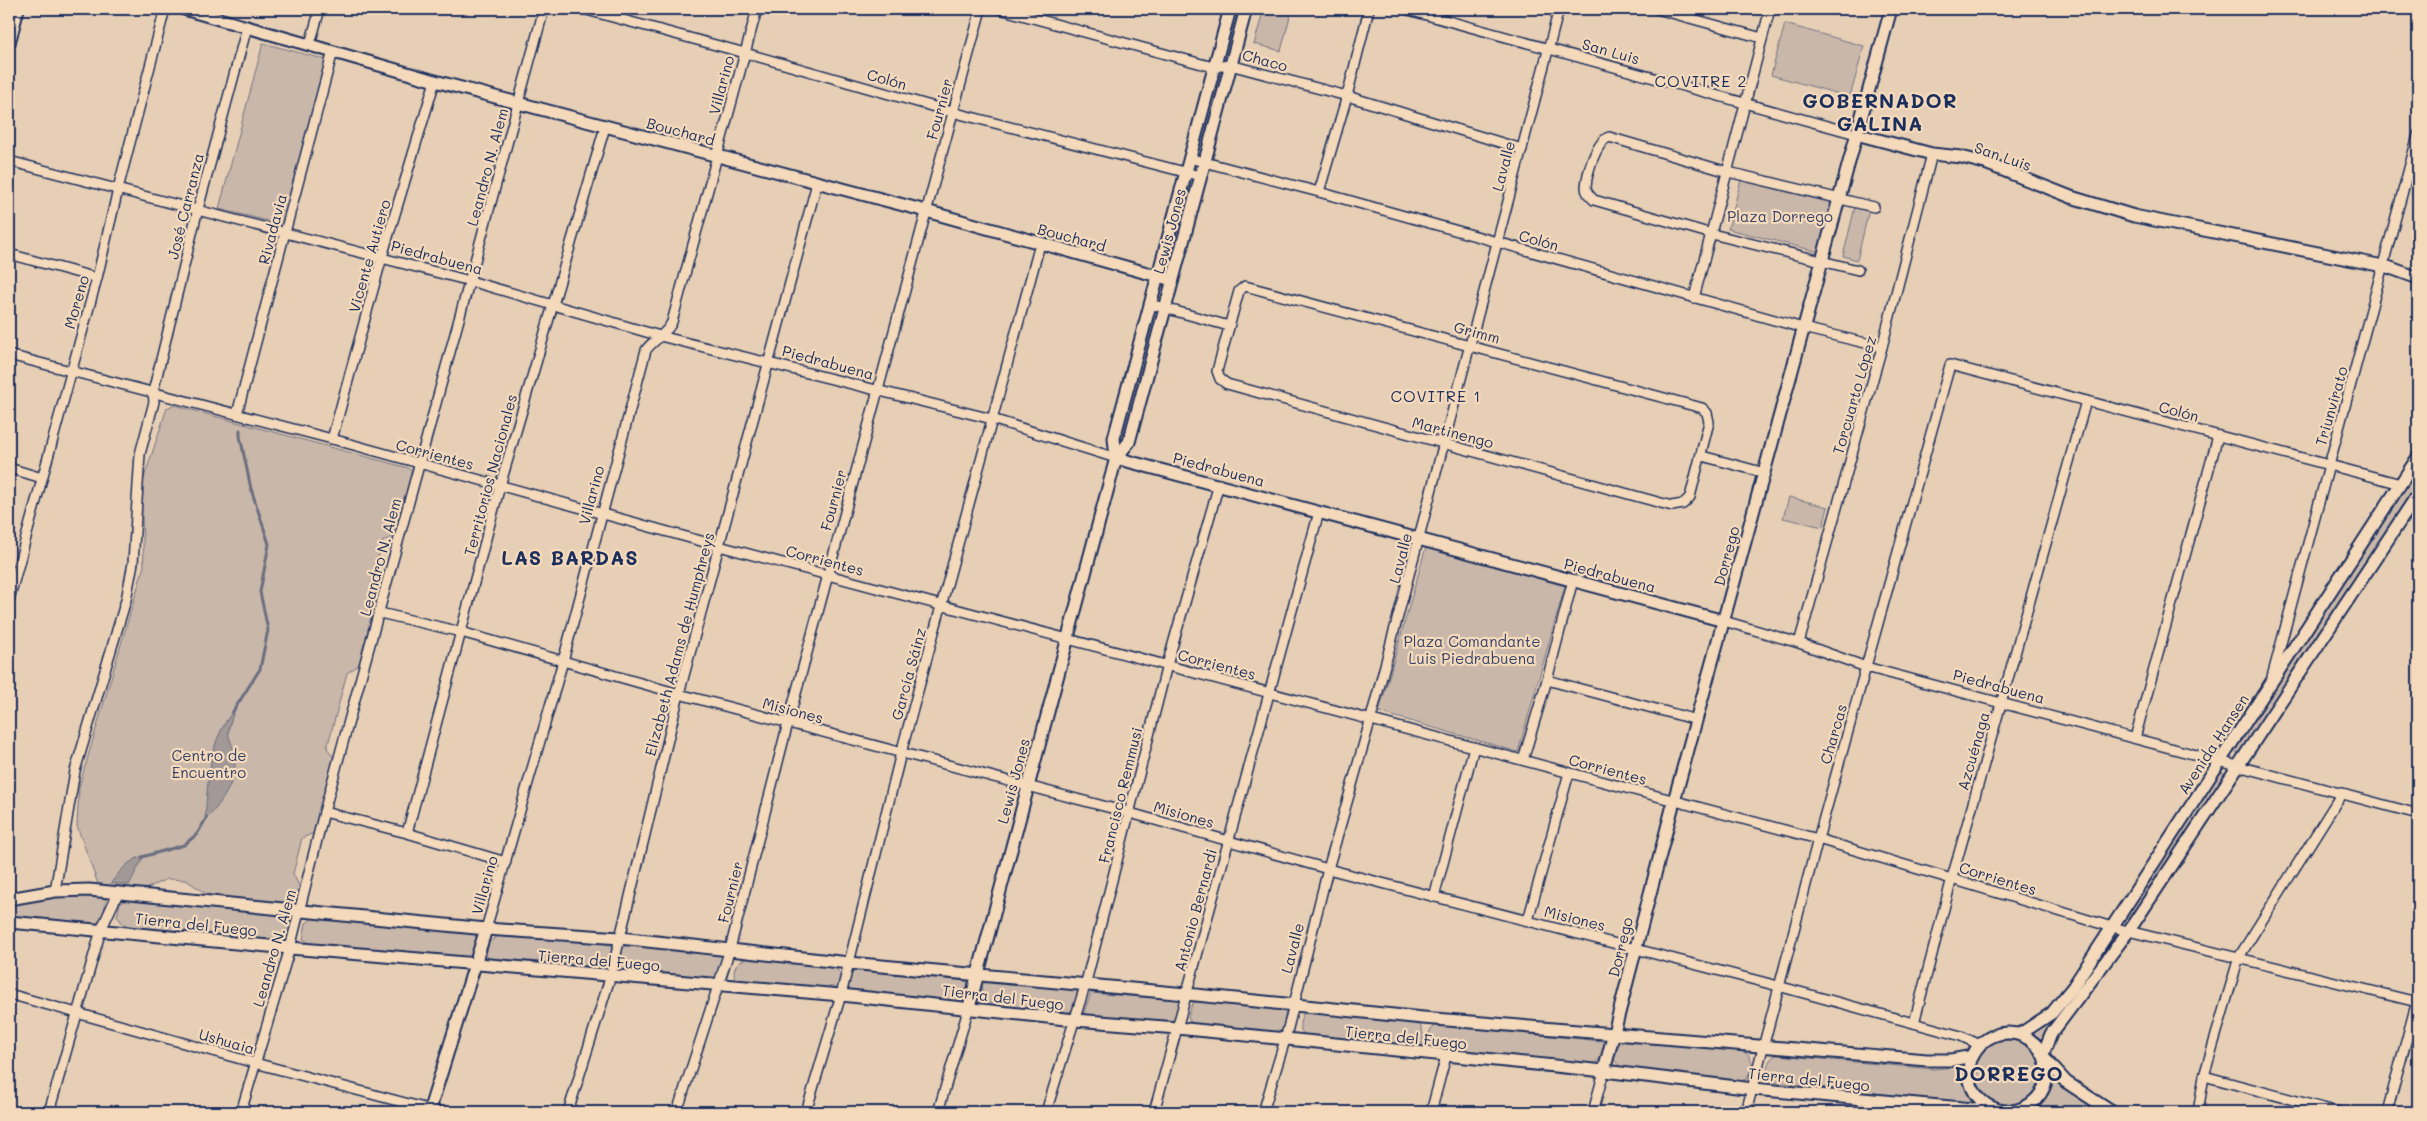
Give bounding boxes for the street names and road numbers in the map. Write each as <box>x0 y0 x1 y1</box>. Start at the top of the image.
street label: San Luis <box>1580 33 1642 69</box>
street label: Chaco <box>1240 44 1290 76</box>
street label: Villarino <box>704 53 739 117</box>
street label: Colón <box>865 64 909 94</box>
street label: Fournier <box>921 76 957 142</box>
street label: Leandro N. Alem <box>462 106 512 228</box>
street label: Bouchard <box>645 112 717 150</box>
street label: San Luis <box>1972 137 2034 175</box>
street label: Lavalle <box>1487 139 1519 193</box>
street label: José Carranza <box>162 151 208 261</box>
street label: Lewis Jones <box>1148 186 1190 276</box>
street label: Rivadavia <box>253 192 291 266</box>
street label: Vicente Autiero <box>343 197 395 315</box>
street label: Bouchard <box>1036 218 1108 256</box>
street label: Colón <box>1517 225 1561 255</box>
street label: Piedrabuena <box>389 235 485 279</box>
street label: Moreno <box>59 273 93 331</box>
street label: Grimm <box>1452 316 1502 348</box>
street label: Torcuarto López <box>1827 333 1881 457</box>
street label: Piedrabuena <box>780 340 876 384</box>
street label: Triunvirato <box>2310 364 2352 448</box>
street label: Territorios Nacionales <box>459 392 521 558</box>
street label: Colón <box>2157 396 2201 426</box>
street label: Martinengo <box>1410 412 1496 452</box>
street label: Corrientes <box>394 434 476 474</box>
street label: Piedrabuena <box>1171 447 1267 491</box>
street label: Villarino <box>574 463 609 527</box>
street label: Fournier <box>815 467 851 533</box>
street label: Leandro N. Alem <box>355 496 405 618</box>
street label: Dorrego <box>1708 524 1744 588</box>
street label: Elizabeth Adams de Humphreys <box>639 530 719 758</box>
street label: Lavalle <box>1384 531 1416 585</box>
street label: Corrientes <box>784 540 866 580</box>
street label: Piedrabuena <box>1562 553 1658 597</box>
street label: García Sáinz <box>886 626 930 722</box>
street label: Corrientes <box>1176 644 1258 684</box>
street label: Piedrabuena <box>1951 664 2047 708</box>
street label: Avenida Hansen <box>2173 690 2253 798</box>
street label: Misiones <box>760 692 826 728</box>
street label: Charcas <box>1815 702 1851 766</box>
street label: Azcuénaga <box>1952 709 1994 793</box>
street label: Francisco Remmusi <box>1093 725 1147 865</box>
street label: Lewis Jones <box>992 736 1034 826</box>
street label: Corrientes <box>1567 749 1649 789</box>
street label: Misiones <box>1151 796 1217 832</box>
street label: Antonio Bernardi <box>1169 846 1221 974</box>
street label: Villarino <box>466 853 502 917</box>
street label: Corrientes <box>1957 857 2039 899</box>
street label: Fournier <box>713 859 747 925</box>
street label: Leandro N. Alem <box>248 887 300 1009</box>
street label: Misiones <box>1542 901 1608 935</box>
street label: Tierra del Fuego <box>134 908 258 940</box>
street label: Dorrego <box>1603 915 1637 979</box>
street label: Lavalle <box>1276 921 1308 975</box>
street label: Tierra del Fuego <box>537 945 661 975</box>
street label: Tierra del Fuego <box>941 980 1065 1014</box>
street label: Tierra del Fuego <box>1344 1021 1468 1053</box>
street label: Ushuaia <box>197 1023 257 1059</box>
street label: Tierra del Fuego <box>1747 1063 1871 1095</box>

